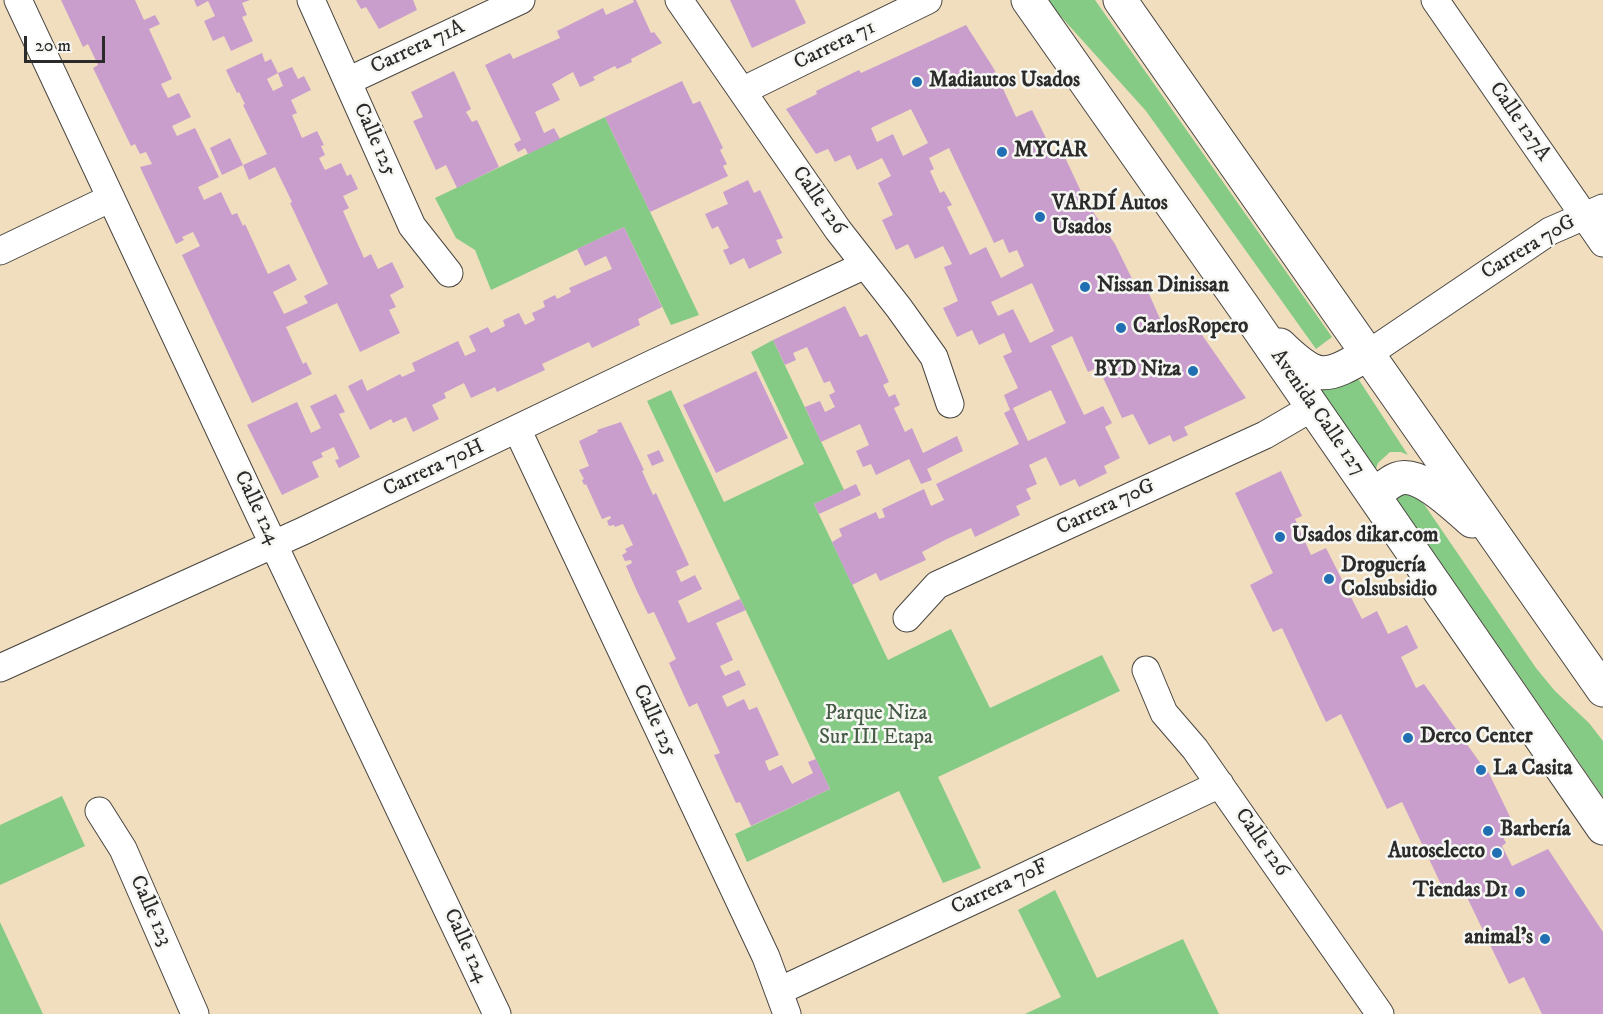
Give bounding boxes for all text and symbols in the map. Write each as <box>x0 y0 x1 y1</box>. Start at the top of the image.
street label: Carrera 71A <box>367 15 469 81</box>
street label: Carrera 71 <box>790 16 880 76</box>
scale bar <box>27 24 108 62</box>
text: 20 m <box>35 35 71 57</box>
place label: Madiautos Usados <box>929 69 1080 95</box>
marker: Madiautos Usados <box>910 75 924 89</box>
street label: Calle 127A <box>1483 78 1555 166</box>
street label: Calle 125 <box>347 100 401 180</box>
place label: MYCAR <box>1014 139 1088 165</box>
marker: MYCAR <box>995 145 1009 159</box>
street label: Calle 126 <box>785 162 851 240</box>
place label: VARDÍ Autos Usados <box>1052 192 1168 242</box>
marker: VARDÍ Autos Usados <box>1033 210 1047 224</box>
street label: Carrera 70G <box>1477 210 1581 286</box>
place label: Nissan Dinissan <box>1097 274 1229 300</box>
marker: Nissan Dinissan <box>1078 280 1092 294</box>
place label: CarlosRopero <box>1133 315 1248 341</box>
marker: CarlosRopero <box>1114 321 1128 335</box>
street label: Avenida Calle 127 <box>1264 345 1370 481</box>
place label: BYD Niza <box>1094 358 1181 384</box>
marker: BYD Niza <box>1186 364 1200 378</box>
street label: Carrera 70H <box>380 435 488 503</box>
street label: Calle 124 <box>227 467 285 549</box>
street label: Carrera 70G <box>1053 474 1159 542</box>
place label: Usados dikar.com <box>1292 524 1439 550</box>
marker: Usados dikar.com <box>1273 530 1287 544</box>
place label: Droguería Colsubsidio <box>1341 554 1437 604</box>
marker: Droguería Colsubsidio <box>1322 572 1336 586</box>
street label: Calle 125 <box>626 681 682 761</box>
park label: Parque Niza Sur III Etapa <box>819 702 933 752</box>
place label: Derco Center <box>1420 725 1533 751</box>
marker: Derco Center <box>1401 731 1415 745</box>
place label: La Casita <box>1493 757 1572 783</box>
marker: La Casita <box>1474 763 1488 777</box>
street label: Calle 126 <box>1228 804 1294 882</box>
place label: Barbería <box>1500 818 1571 844</box>
marker: Barbería <box>1481 824 1495 838</box>
place label: Autoselecto <box>1388 840 1485 866</box>
marker: Autoselecto <box>1490 846 1504 860</box>
street label: Carrera 70F <box>948 855 1052 921</box>
street label: Calle 123 <box>123 872 177 950</box>
place label: Tiendas D1 <box>1413 879 1508 905</box>
marker: Tiendas D1 <box>1513 885 1527 899</box>
street label: Calle 124 <box>437 905 493 987</box>
place label: animal's <box>1465 926 1533 952</box>
marker: animal's <box>1538 932 1552 946</box>

